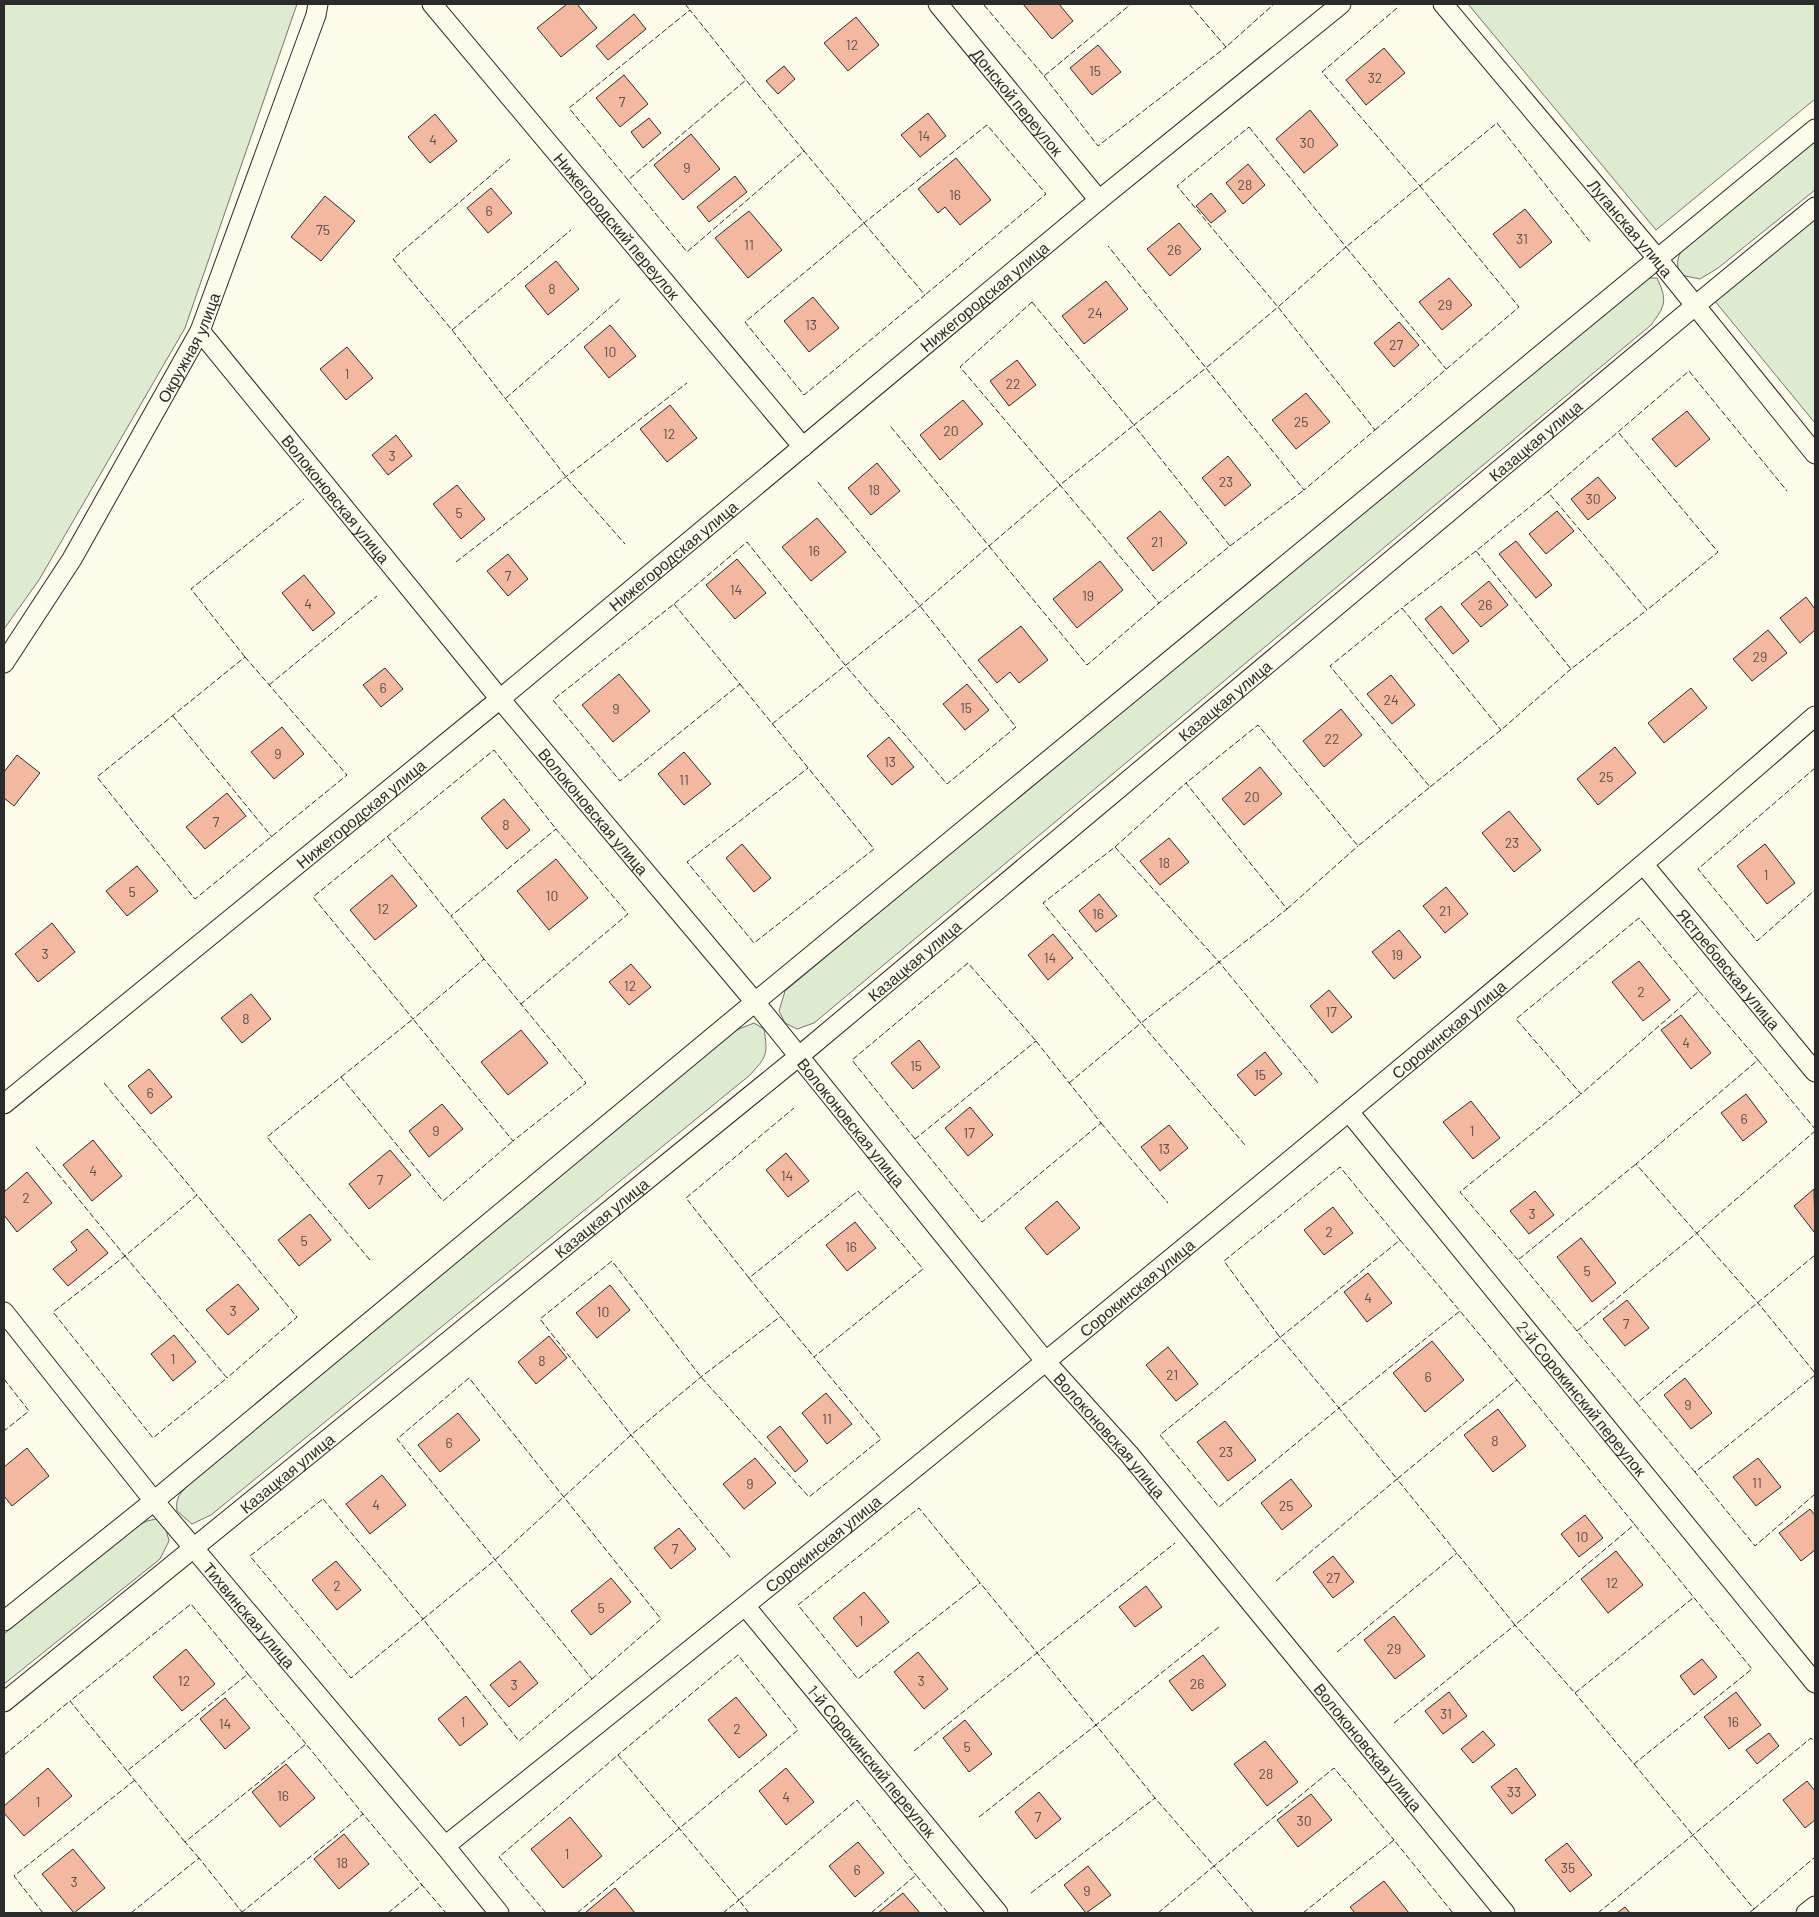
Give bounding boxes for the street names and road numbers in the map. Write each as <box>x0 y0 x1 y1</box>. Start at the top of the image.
street label: Донской переулок <box>968 44 1068 160</box>
street label: Нижегородский переулок <box>551 148 685 304</box>
street label: Луганская улица <box>1585 175 1678 280</box>
street label: Нижегородская улица <box>916 237 1052 355</box>
street label: Окружная улица <box>153 290 223 405</box>
street label: Казацкая улица <box>1484 396 1585 484</box>
street label: Волоконовская улица <box>279 430 394 566</box>
street label: Нижегородская улица <box>605 496 741 614</box>
street label: Казацкая улица <box>1174 656 1275 744</box>
street label: Волоконовская улица <box>535 744 653 878</box>
street label: Нижегородская улица <box>292 755 429 871</box>
street label: Ястребовская улица <box>1674 904 1785 1033</box>
street label: Казацкая улица <box>863 916 964 1004</box>
street label: Сорокинская улица <box>1387 975 1509 1082</box>
street label: Волоконовская улица <box>794 1054 910 1190</box>
street label: Казацкая улица <box>550 1173 652 1261</box>
street label: Сорокинская улица <box>1075 1234 1198 1340</box>
street label: 2-й Сорокинский переулок <box>1513 1317 1652 1480</box>
street label: Волоконовская улица <box>1051 1368 1170 1501</box>
street label: Казацкая улица <box>236 1429 337 1516</box>
street label: Сорокинская улица <box>761 1490 884 1595</box>
street label: Тихвинская улица <box>200 1558 300 1671</box>
street label: Волоконовская улица <box>1311 1679 1427 1815</box>
street label: 1-й Сорокинский переулок <box>804 1681 941 1841</box>

